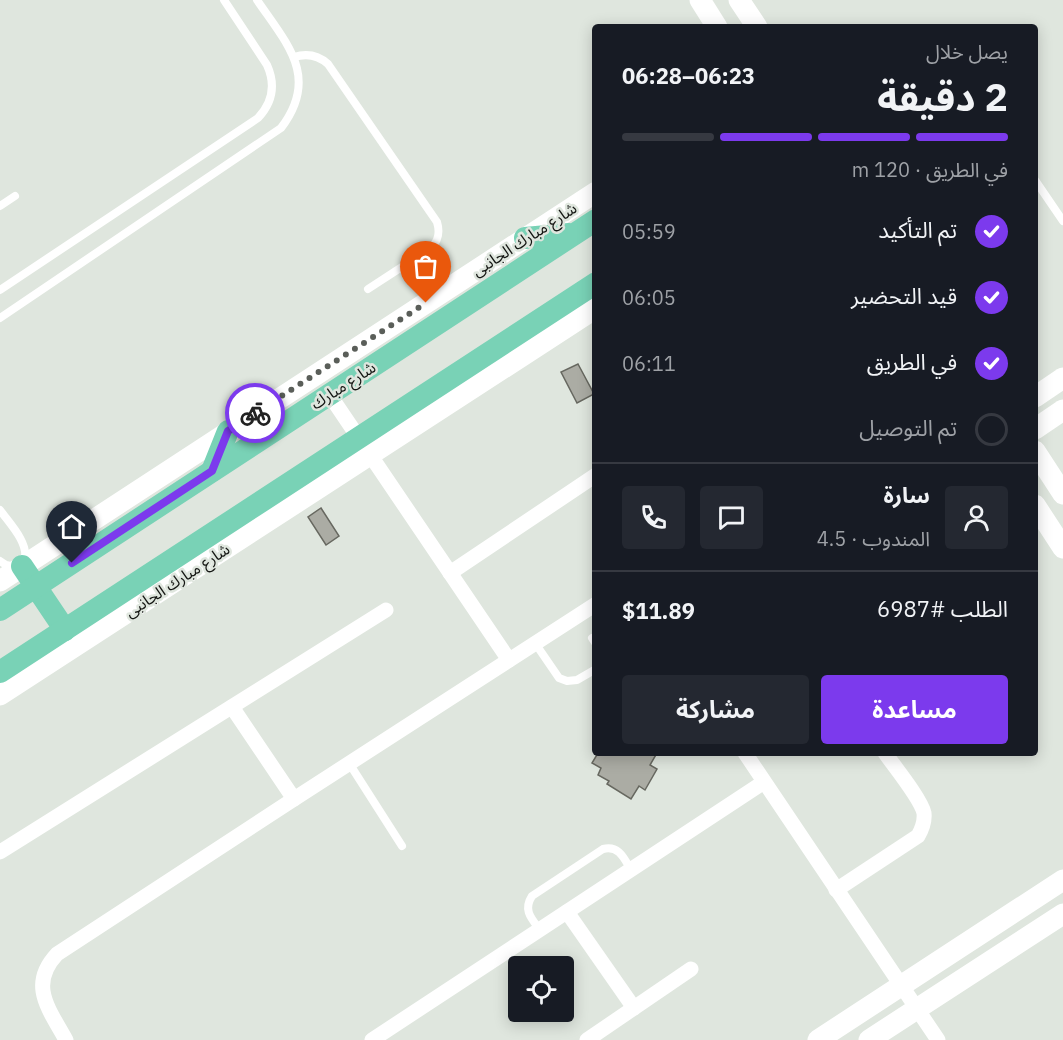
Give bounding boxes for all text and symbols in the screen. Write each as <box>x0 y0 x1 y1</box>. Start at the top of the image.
text: يصل خلال <box>926 38 1008 65</box>
text: 06:23–06:28 <box>622 61 755 90</box>
text: 2 دقيقة <box>877 71 1008 122</box>
text: في الطريق · 120 m <box>852 156 1008 183</box>
street label: شارع مبارك الجانبى <box>468 198 582 283</box>
text: تم التأكيد <box>878 215 957 244</box>
icon: check <box>975 215 1008 248</box>
text: 05:59 <box>622 218 676 245</box>
pin <box>400 241 451 303</box>
icon: bag <box>409 250 442 283</box>
text: قيد التحضير <box>851 281 957 310</box>
icon: check <box>975 281 1008 314</box>
text: 06:05 <box>622 284 676 311</box>
text: في الطريق <box>867 347 957 376</box>
icon: check <box>975 347 1008 380</box>
text: 06:11 <box>622 350 676 377</box>
street label: شارع مبارك <box>307 357 381 416</box>
courier <box>225 383 285 443</box>
icon: bike <box>239 397 272 430</box>
text: تم التوصيل <box>859 413 957 442</box>
text: سارة <box>884 480 930 509</box>
button: phone <box>622 486 685 549</box>
button: chat <box>700 486 763 549</box>
button: person <box>945 486 1008 549</box>
pin <box>46 501 97 563</box>
icon: home <box>55 510 88 543</box>
text: المندوب · 4.5 <box>817 525 930 552</box>
street label: شارع مبارك الجانبى <box>121 539 235 624</box>
text: الطلب #6987 <box>877 594 1008 623</box>
text: $11.89 <box>622 596 695 625</box>
button: مشاركة <box>622 675 809 744</box>
button: مساعدة <box>821 675 1008 744</box>
map controls <box>508 956 574 1022</box>
button: locate <box>508 956 574 1022</box>

